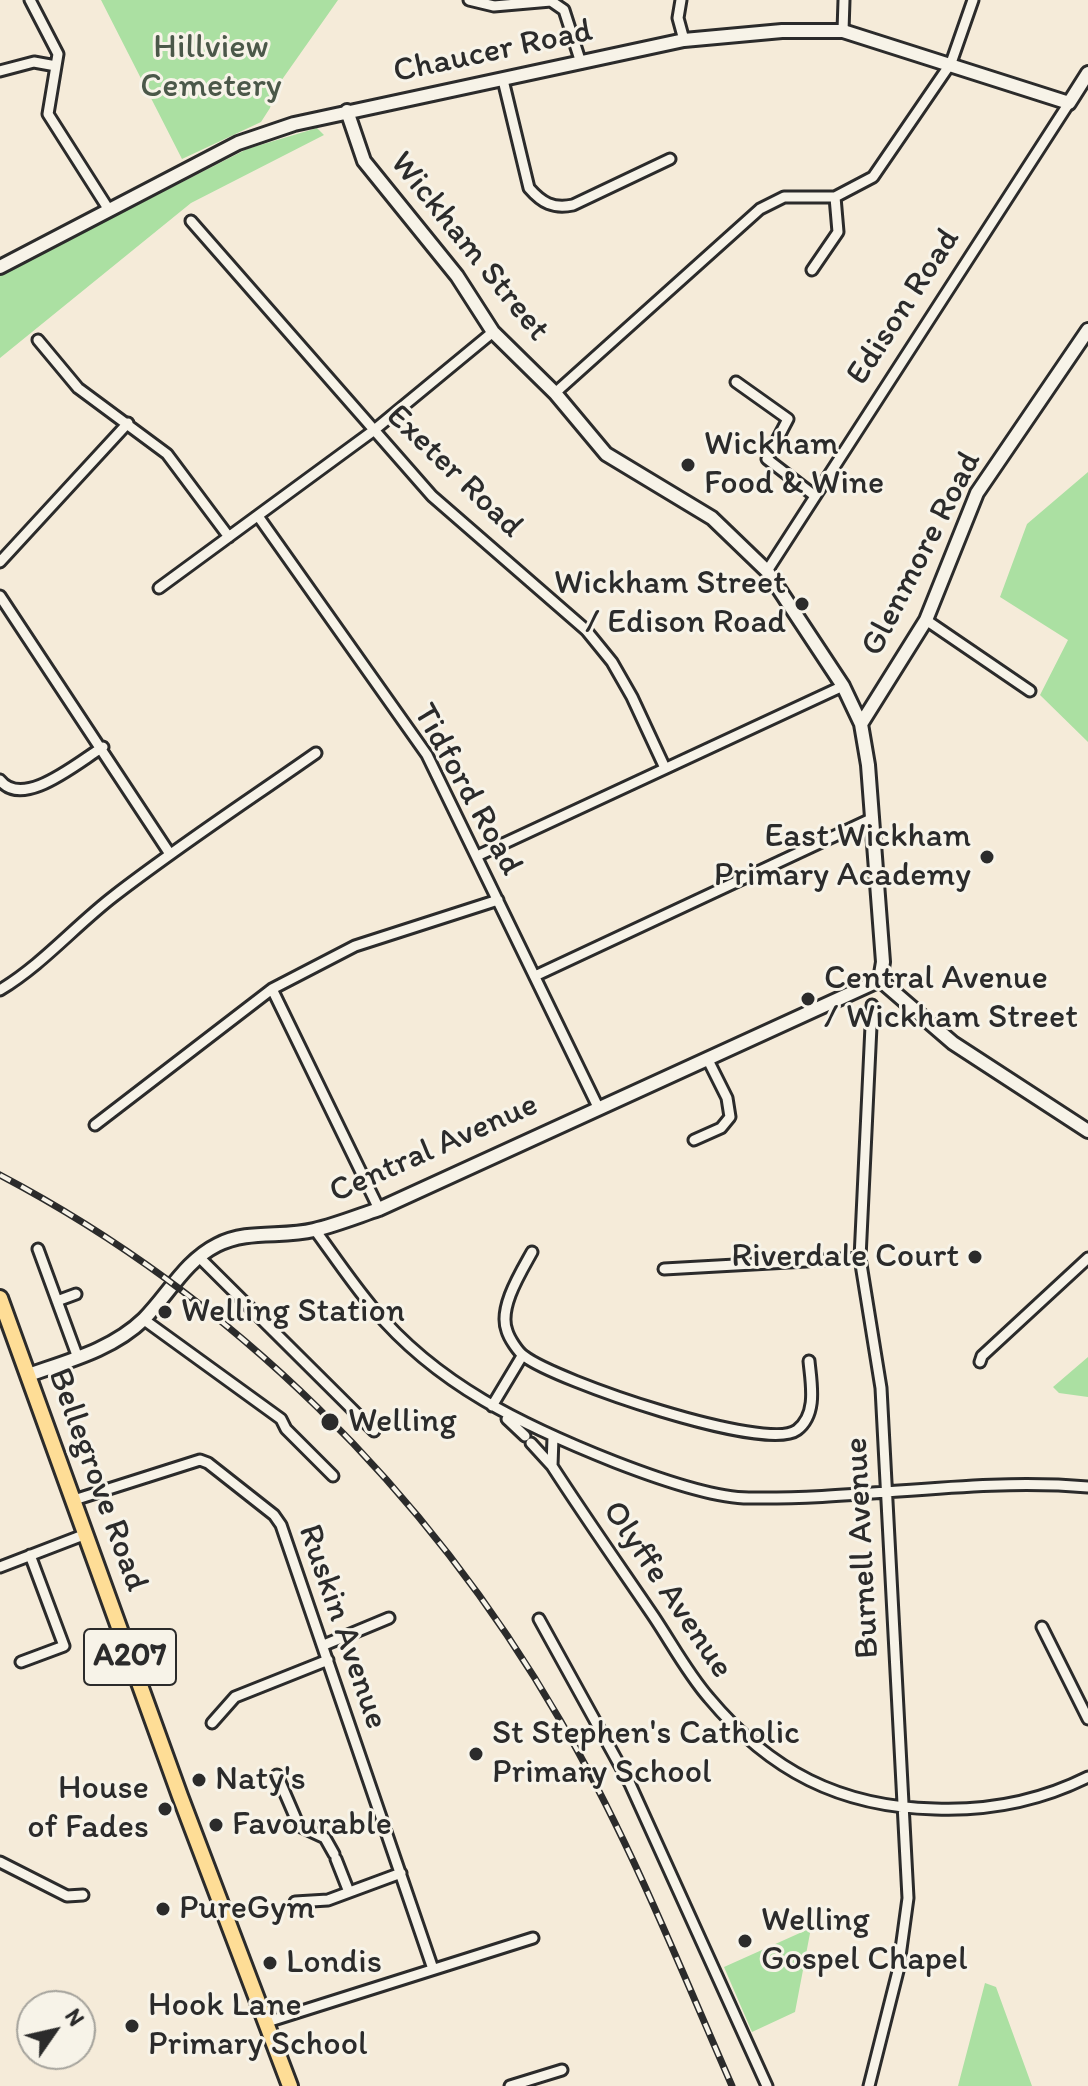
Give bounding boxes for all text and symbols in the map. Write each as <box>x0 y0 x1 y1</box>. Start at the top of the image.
street label: Chaucer Road <box>390 11 596 93</box>
park label: Hillview Cemetery <box>140 28 282 108</box>
street label: Wickham Street <box>380 144 558 350</box>
street label: Edison Road <box>838 221 970 393</box>
street label: Exeter Road <box>377 397 531 547</box>
place label: Wickham Food & Wine <box>704 425 884 504</box>
street label: Glenmore Road <box>853 445 991 663</box>
marker: Wickham Food & Wine <box>679 456 697 474</box>
place label: Wickham Street / Edison Road <box>554 564 786 644</box>
marker: Wickham Street / Edison Road <box>793 595 811 613</box>
street label: Tidford Road <box>403 697 531 883</box>
place label: East Wickham Primary Academy <box>714 817 971 896</box>
marker: East Wickham Primary Academy <box>978 848 996 866</box>
place label: Central Avenue / Wickham Street <box>824 959 1078 1038</box>
marker: Central Avenue / Wickham Street <box>799 990 817 1008</box>
street label: Central Avenue <box>323 1085 545 1213</box>
place label: Riverdale Court <box>731 1237 959 1277</box>
marker: Riverdale Court <box>966 1248 984 1266</box>
place label: Welling Station <box>181 1292 405 1332</box>
marker: Welling Station <box>156 1303 174 1321</box>
street label: Bellegrove Road <box>38 1363 156 1597</box>
place label: Welling <box>348 1402 457 1442</box>
marker: Welling <box>319 1411 341 1433</box>
street label: Burnell Avenue <box>837 1436 889 1660</box>
street label: Olyffe Avenue <box>593 1494 741 1686</box>
street label: Ruskin Avenue <box>288 1519 396 1735</box>
road number: A207 <box>84 1629 176 1685</box>
place label: St Stephen's Catholic Primary School <box>492 1714 800 1794</box>
marker: St Stephen's Catholic Primary School <box>467 1745 485 1763</box>
place label: Naty's <box>215 1760 306 1800</box>
place label: House of Fades <box>27 1769 149 1848</box>
marker: Naty's <box>190 1771 208 1789</box>
marker: House of Fades <box>156 1800 174 1818</box>
place label: Favourable <box>232 1805 392 1845</box>
marker: Favourable <box>207 1816 225 1834</box>
place label: PureGym <box>179 1889 315 1929</box>
marker: PureGym <box>154 1900 172 1918</box>
place label: Welling Gospel Chapel <box>761 1901 968 1980</box>
marker: Welling Gospel Chapel <box>736 1932 754 1950</box>
place label: Londis <box>286 1943 382 1983</box>
marker: Londis <box>261 1954 279 1972</box>
place label: Hook Lane Primary School <box>148 1986 368 2066</box>
north arrow <box>16 1990 96 2070</box>
text: N <box>59 2004 90 2031</box>
marker: Hook Lane Primary School <box>123 2017 141 2035</box>

